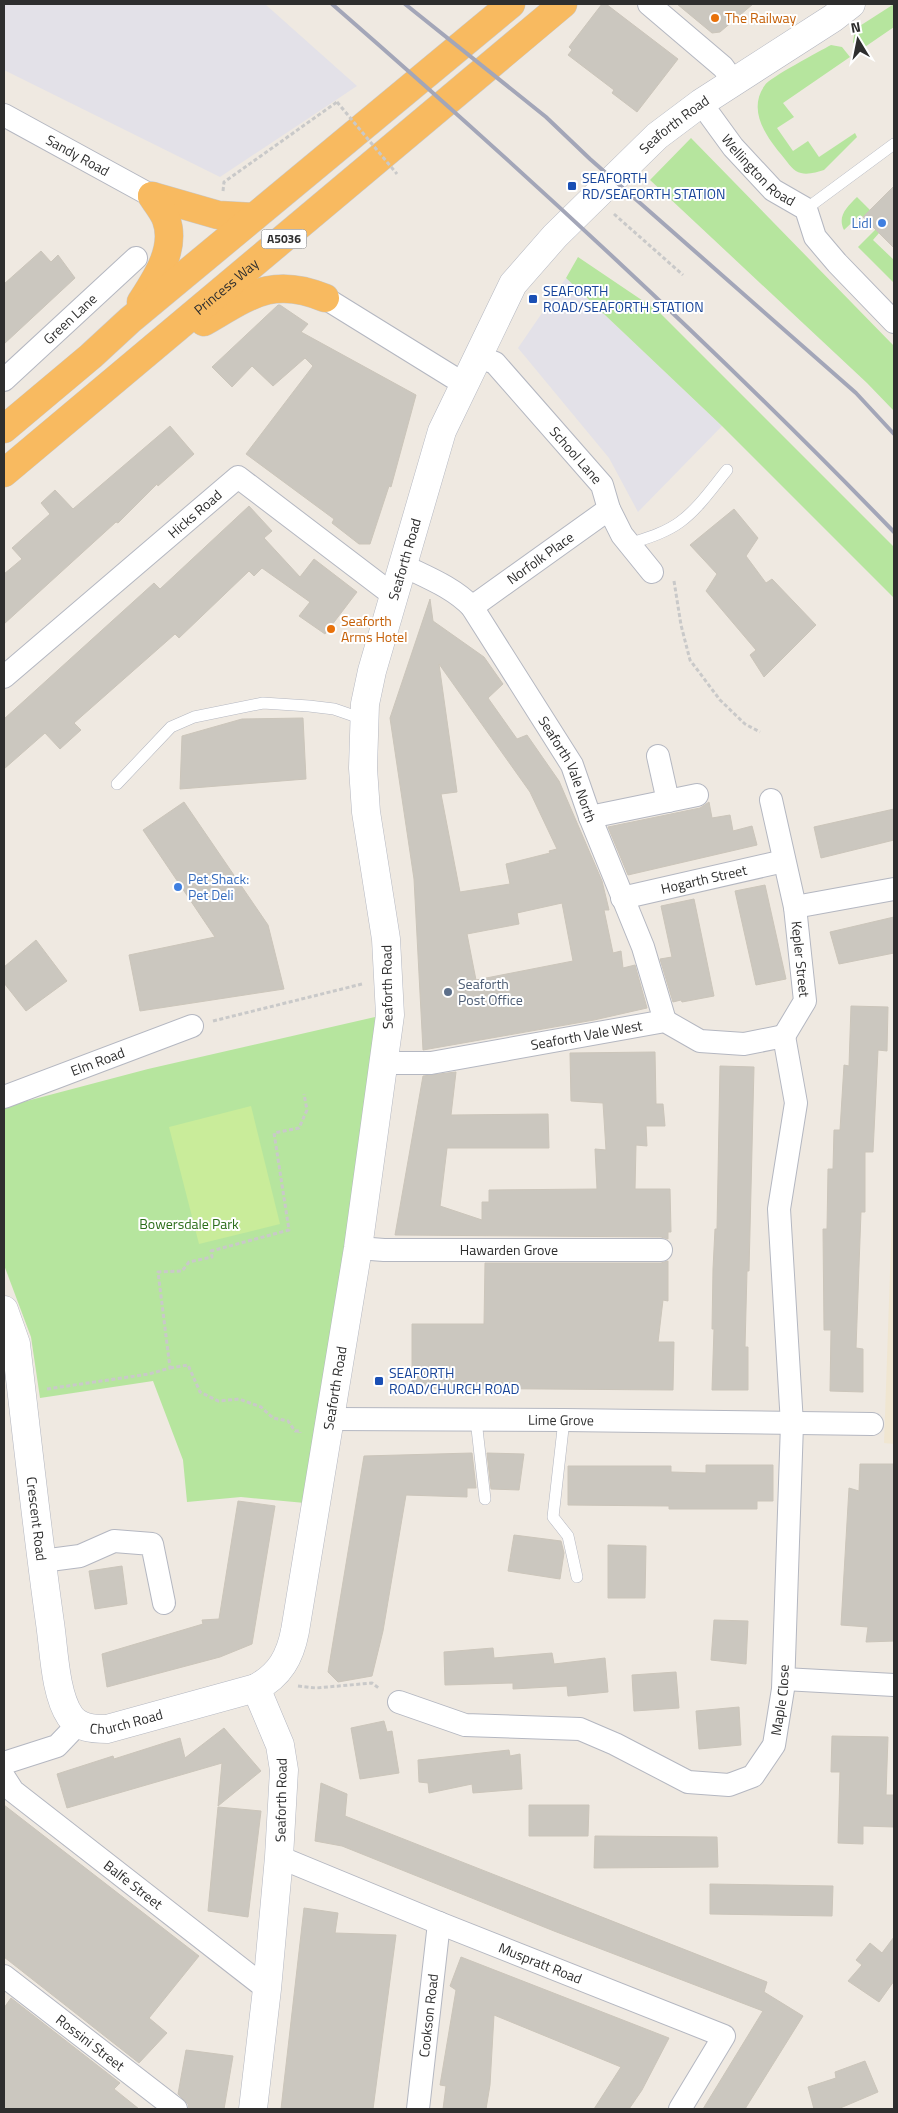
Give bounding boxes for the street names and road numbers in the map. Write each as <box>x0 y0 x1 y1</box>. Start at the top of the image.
street label: Seaforth Road <box>634 90 713 158</box>
street label: Sandy Road <box>42 129 114 181</box>
street label: Wellington Road <box>717 129 800 211</box>
road number: A5036 <box>262 230 306 248</box>
street label: Princess Way <box>189 253 263 320</box>
street label: Green Lane <box>38 288 101 349</box>
street label: School Lane <box>545 421 607 488</box>
street label: Hicks Road <box>163 484 226 543</box>
street label: Seaforth Road <box>382 516 426 603</box>
street label: Norfolk Place <box>502 526 578 589</box>
street label: Seaforth Vale North <box>533 712 602 825</box>
street label: Hogarth Street <box>659 859 749 899</box>
street label: Kepler Street <box>787 920 816 998</box>
street label: Seaforth Road <box>375 945 398 1029</box>
street label: Seaforth Vale West <box>529 1014 644 1055</box>
street label: Elm Road <box>67 1041 127 1081</box>
street label: Hawarden Grove <box>460 1239 558 1260</box>
street label: Seaforth Road <box>317 1345 352 1431</box>
street label: Lime Grove <box>528 1409 594 1430</box>
street label: Crescent Road <box>21 1475 53 1562</box>
street label: Maple Close <box>765 1664 794 1737</box>
street label: Church Road <box>89 1703 165 1739</box>
street label: Seaforth Road <box>269 1758 292 1842</box>
street label: Balfe Street <box>100 1855 167 1914</box>
street label: Muspratt Road <box>496 1937 585 1989</box>
street label: Cookson Road <box>413 1973 443 2058</box>
street label: Rossini Street <box>52 2009 129 2076</box>

